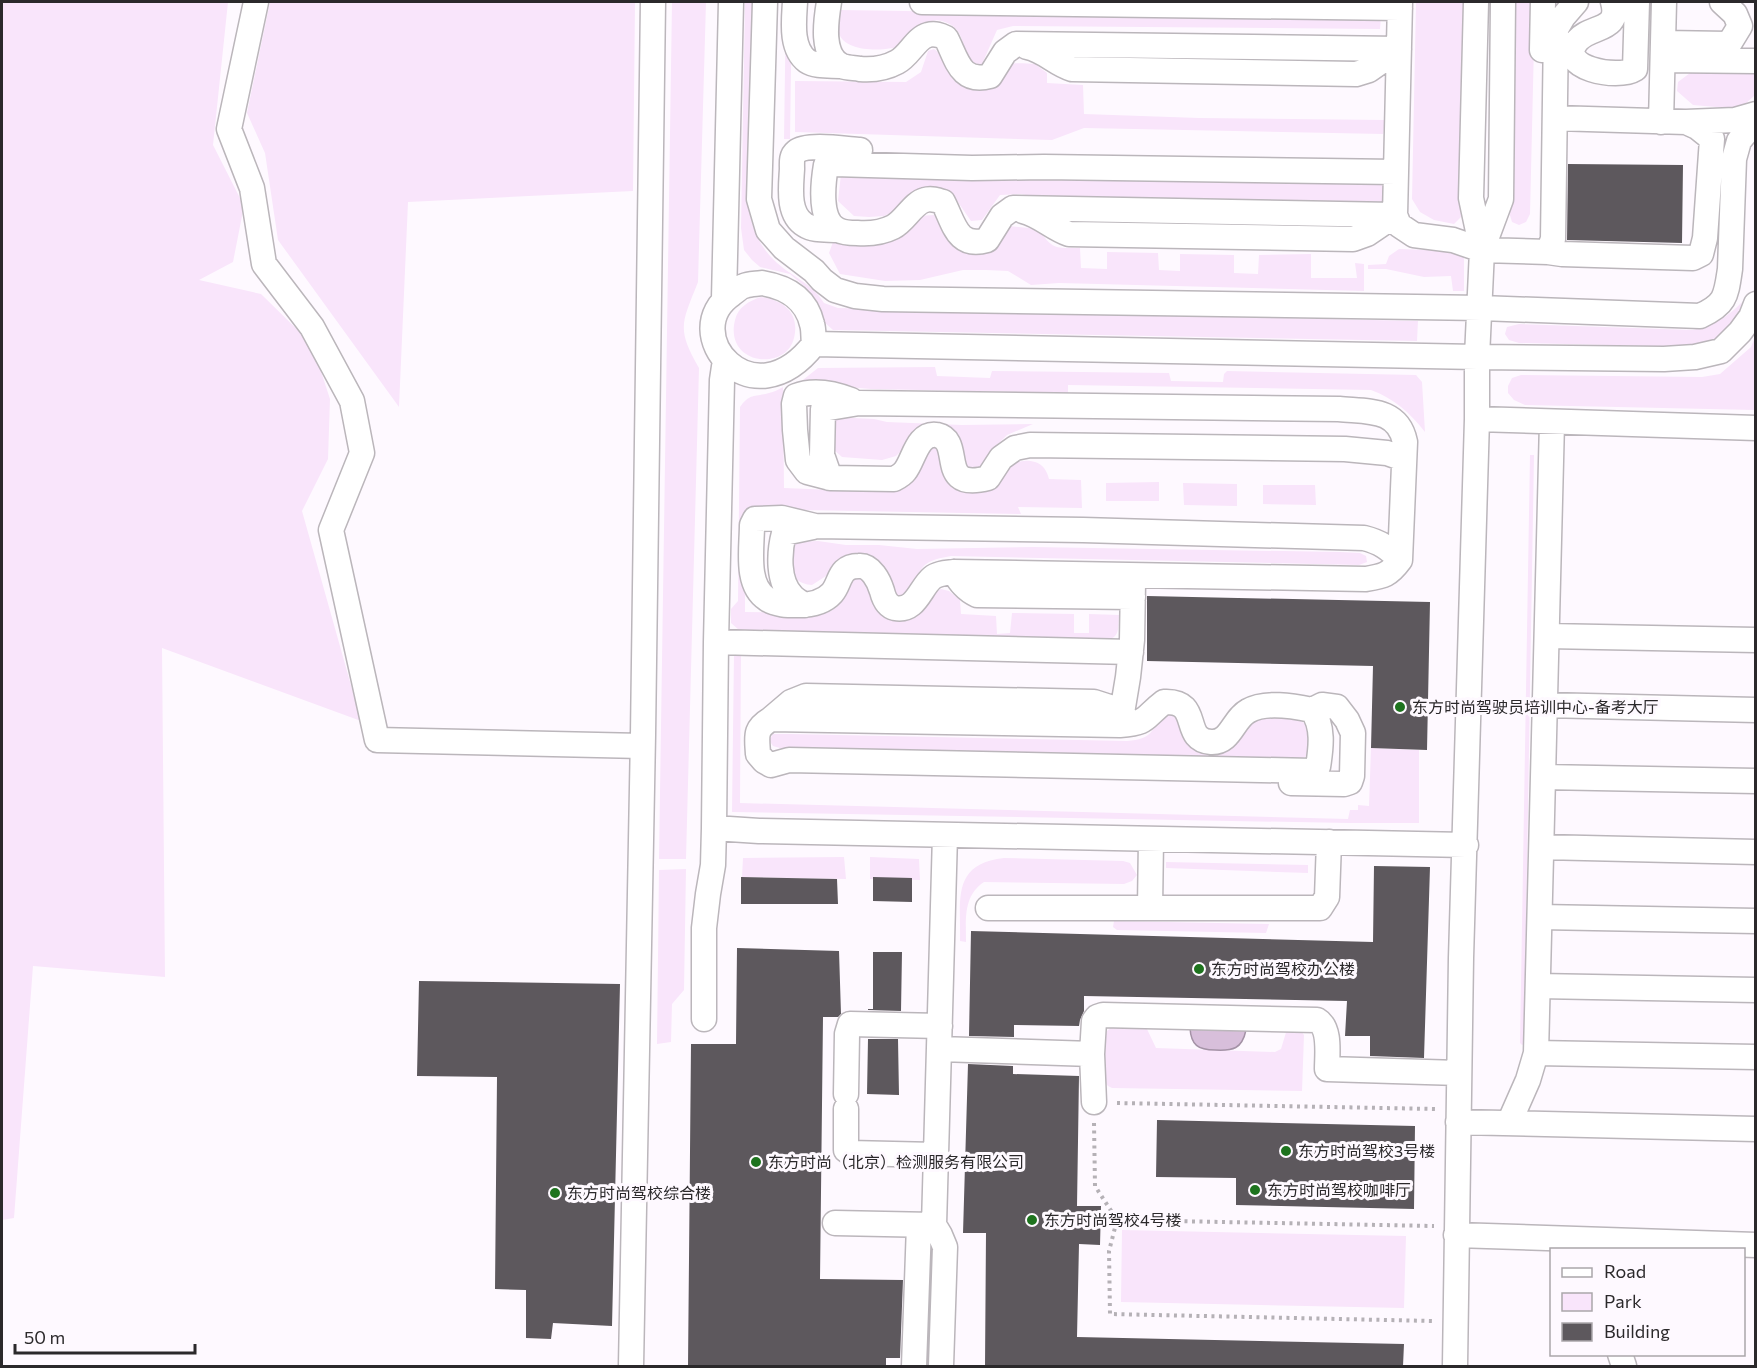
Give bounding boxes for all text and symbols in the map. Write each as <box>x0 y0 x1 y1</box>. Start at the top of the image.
place label: 东方时尚驾驶员培训中心-备考大厅 <box>1412 697 1659 716</box>
marker: 东方时尚驾驶员培训中心-备考大厅 <box>1393 700 1407 714</box>
place label: 东方时尚驾校办公楼 <box>1211 959 1355 978</box>
marker: 东方时尚驾校办公楼 <box>1192 962 1206 976</box>
place label: 东方时尚驾校3号楼 <box>1298 1141 1435 1160</box>
marker: 东方时尚驾校3号楼 <box>1279 1144 1293 1158</box>
place label: 东方时尚（北京）检测服务有限公司 <box>768 1152 1024 1171</box>
marker: 东方时尚（北京）检测服务有限公司 <box>749 1155 763 1169</box>
place label: 东方时尚驾校咖啡厅 <box>1267 1180 1411 1199</box>
place label: 东方时尚驾校综合楼 <box>567 1183 711 1202</box>
marker: 东方时尚驾校咖啡厅 <box>1248 1183 1262 1197</box>
marker: 东方时尚驾校综合楼 <box>548 1186 562 1200</box>
place label: 东方时尚驾校4号楼 <box>1044 1210 1182 1229</box>
marker: 东方时尚驾校4号楼 <box>1025 1213 1039 1227</box>
legend <box>1550 1248 1745 1356</box>
text: Road <box>1604 1260 1646 1282</box>
text: Park <box>1604 1290 1642 1312</box>
scale bar <box>15 1317 195 1355</box>
text: Building <box>1604 1320 1670 1342</box>
text: 50 m <box>24 1326 65 1348</box>

